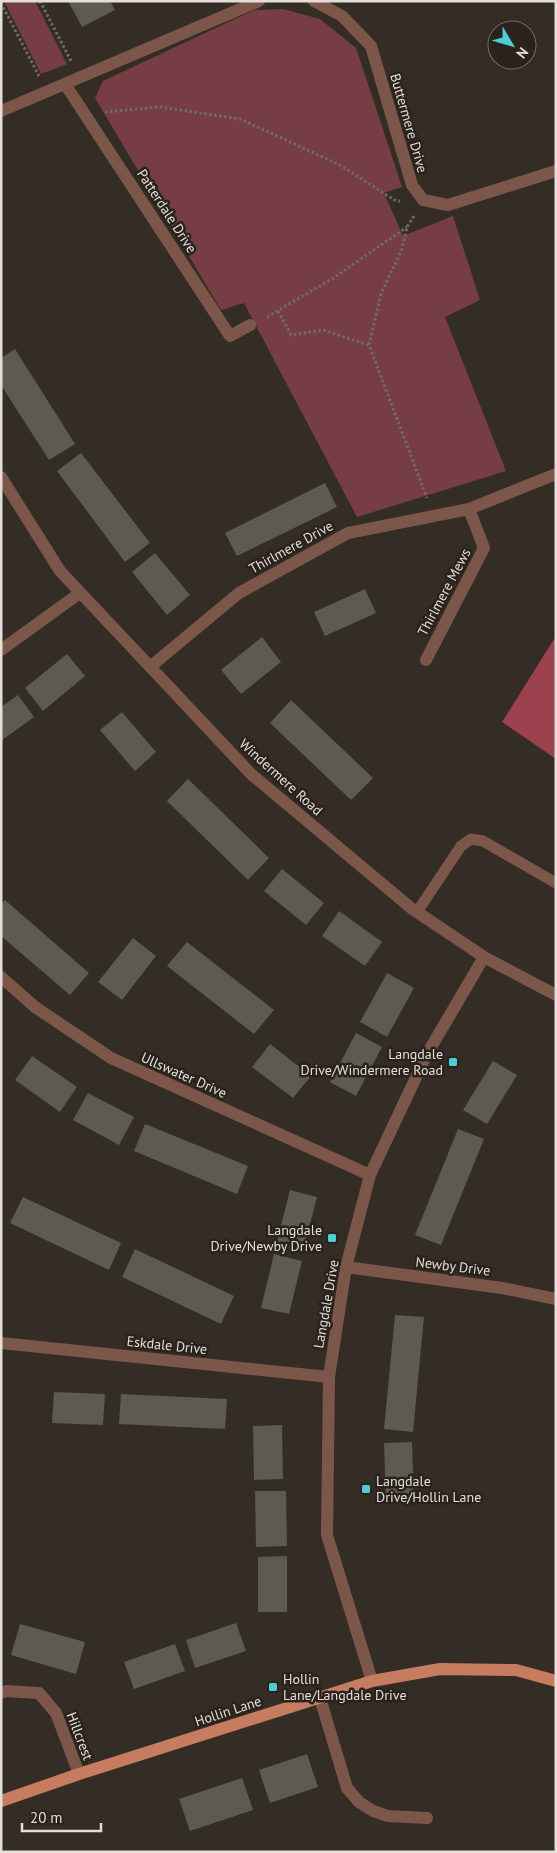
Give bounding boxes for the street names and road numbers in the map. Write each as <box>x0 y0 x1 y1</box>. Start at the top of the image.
street label: Buttermere Drive <box>386 71 432 175</box>
street label: Patterdale Drive <box>133 166 201 256</box>
street label: Thirlmere Drive <box>246 516 336 578</box>
street label: Thirlmere Mews <box>413 545 475 639</box>
street label: Windermere Road <box>236 735 326 819</box>
street label: Ullswater Drive <box>138 1048 230 1102</box>
street label: Newby Drive <box>415 1252 491 1280</box>
street label: Langdale Drive <box>309 1258 343 1350</box>
street label: Eskdale Drive <box>126 1332 208 1358</box>
street label: Hollin Lane <box>192 1692 264 1730</box>
street label: Hillcrest <box>63 1709 97 1763</box>

